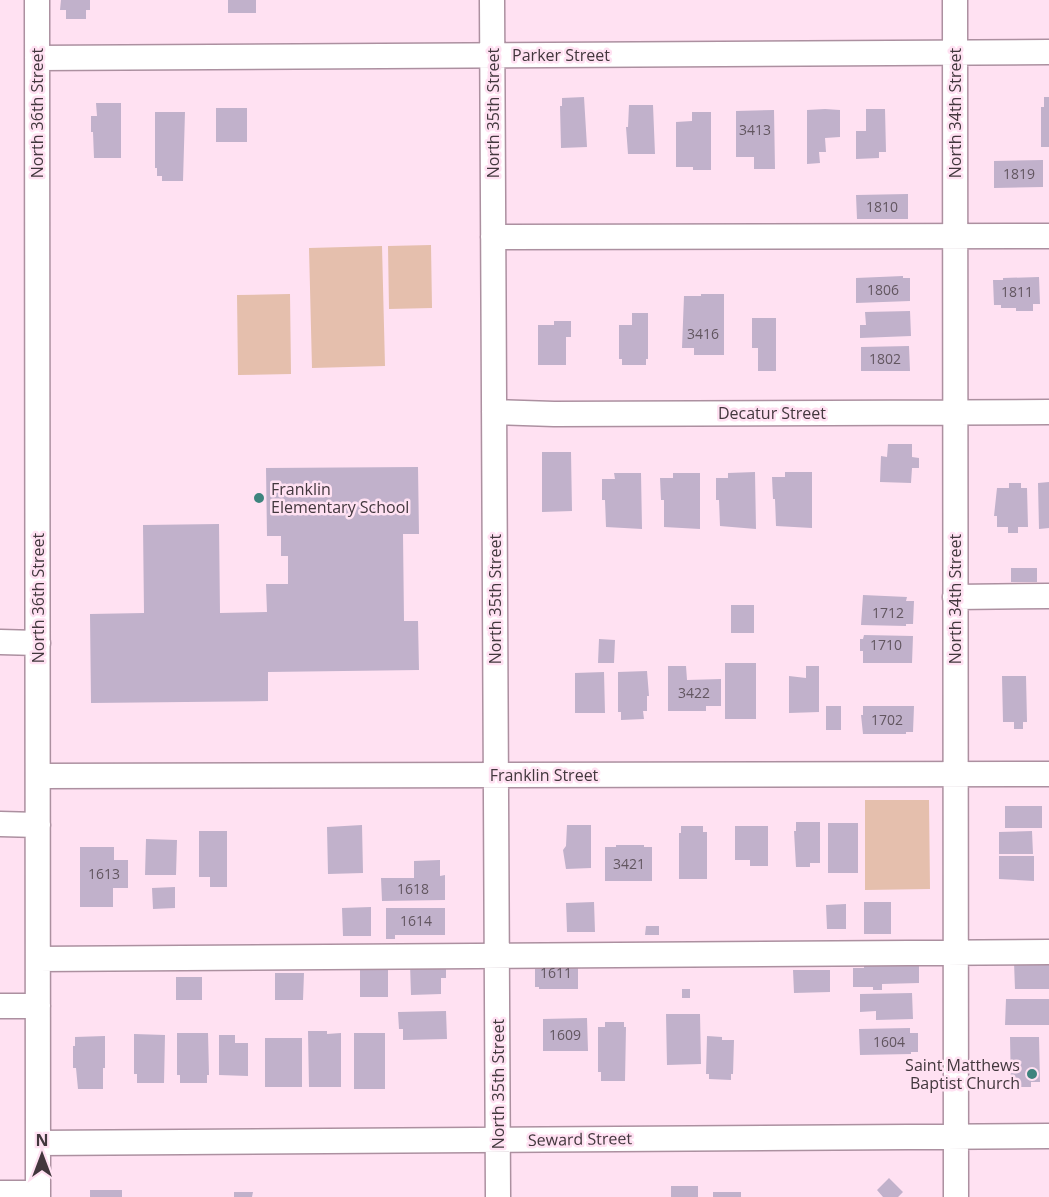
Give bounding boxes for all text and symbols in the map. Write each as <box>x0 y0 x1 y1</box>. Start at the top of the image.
street label: Parker Street <box>512 44 610 66</box>
street label: North 36th Street <box>26 47 48 178</box>
street label: North 35th Street <box>482 47 504 178</box>
street label: North 34th Street <box>944 47 966 178</box>
house number: 3413 <box>739 120 771 139</box>
house number: 1819 <box>1003 164 1035 183</box>
house number: 1810 <box>866 197 898 216</box>
house number: 1806 <box>867 280 899 299</box>
house number: 1811 <box>1001 282 1033 301</box>
house number: 3416 <box>687 324 719 343</box>
house number: 1802 <box>869 349 901 368</box>
street label: Decatur Street <box>718 402 826 424</box>
place label: Franklin Elementary School <box>271 478 409 518</box>
marker: Franklin Elementary School <box>252 491 266 505</box>
street label: North 36th Street <box>27 532 49 663</box>
street label: North 35th Street <box>484 533 506 664</box>
street label: North 34th Street <box>944 533 966 664</box>
house number: 1712 <box>872 603 904 622</box>
house number: 1710 <box>870 635 902 654</box>
house number: 3422 <box>678 683 710 702</box>
house number: 1702 <box>871 710 903 729</box>
street label: Franklin Street <box>490 764 599 786</box>
house number: 3421 <box>613 854 645 873</box>
house number: 1613 <box>88 864 120 883</box>
house number: 1618 <box>397 879 429 898</box>
house number: 1614 <box>400 911 432 930</box>
house number: 1611 <box>540 963 572 982</box>
street label: North 35th Street <box>487 1018 509 1149</box>
house number: 1609 <box>549 1025 581 1044</box>
house number: 1604 <box>873 1032 905 1051</box>
place label: Saint Matthews Baptist Church <box>905 1054 1020 1094</box>
marker: Saint Matthews Baptist Church <box>1025 1067 1039 1081</box>
north arrow <box>12 1125 72 1185</box>
street label: Seward Street <box>528 1127 633 1151</box>
text: N <box>35 1129 49 1151</box>

